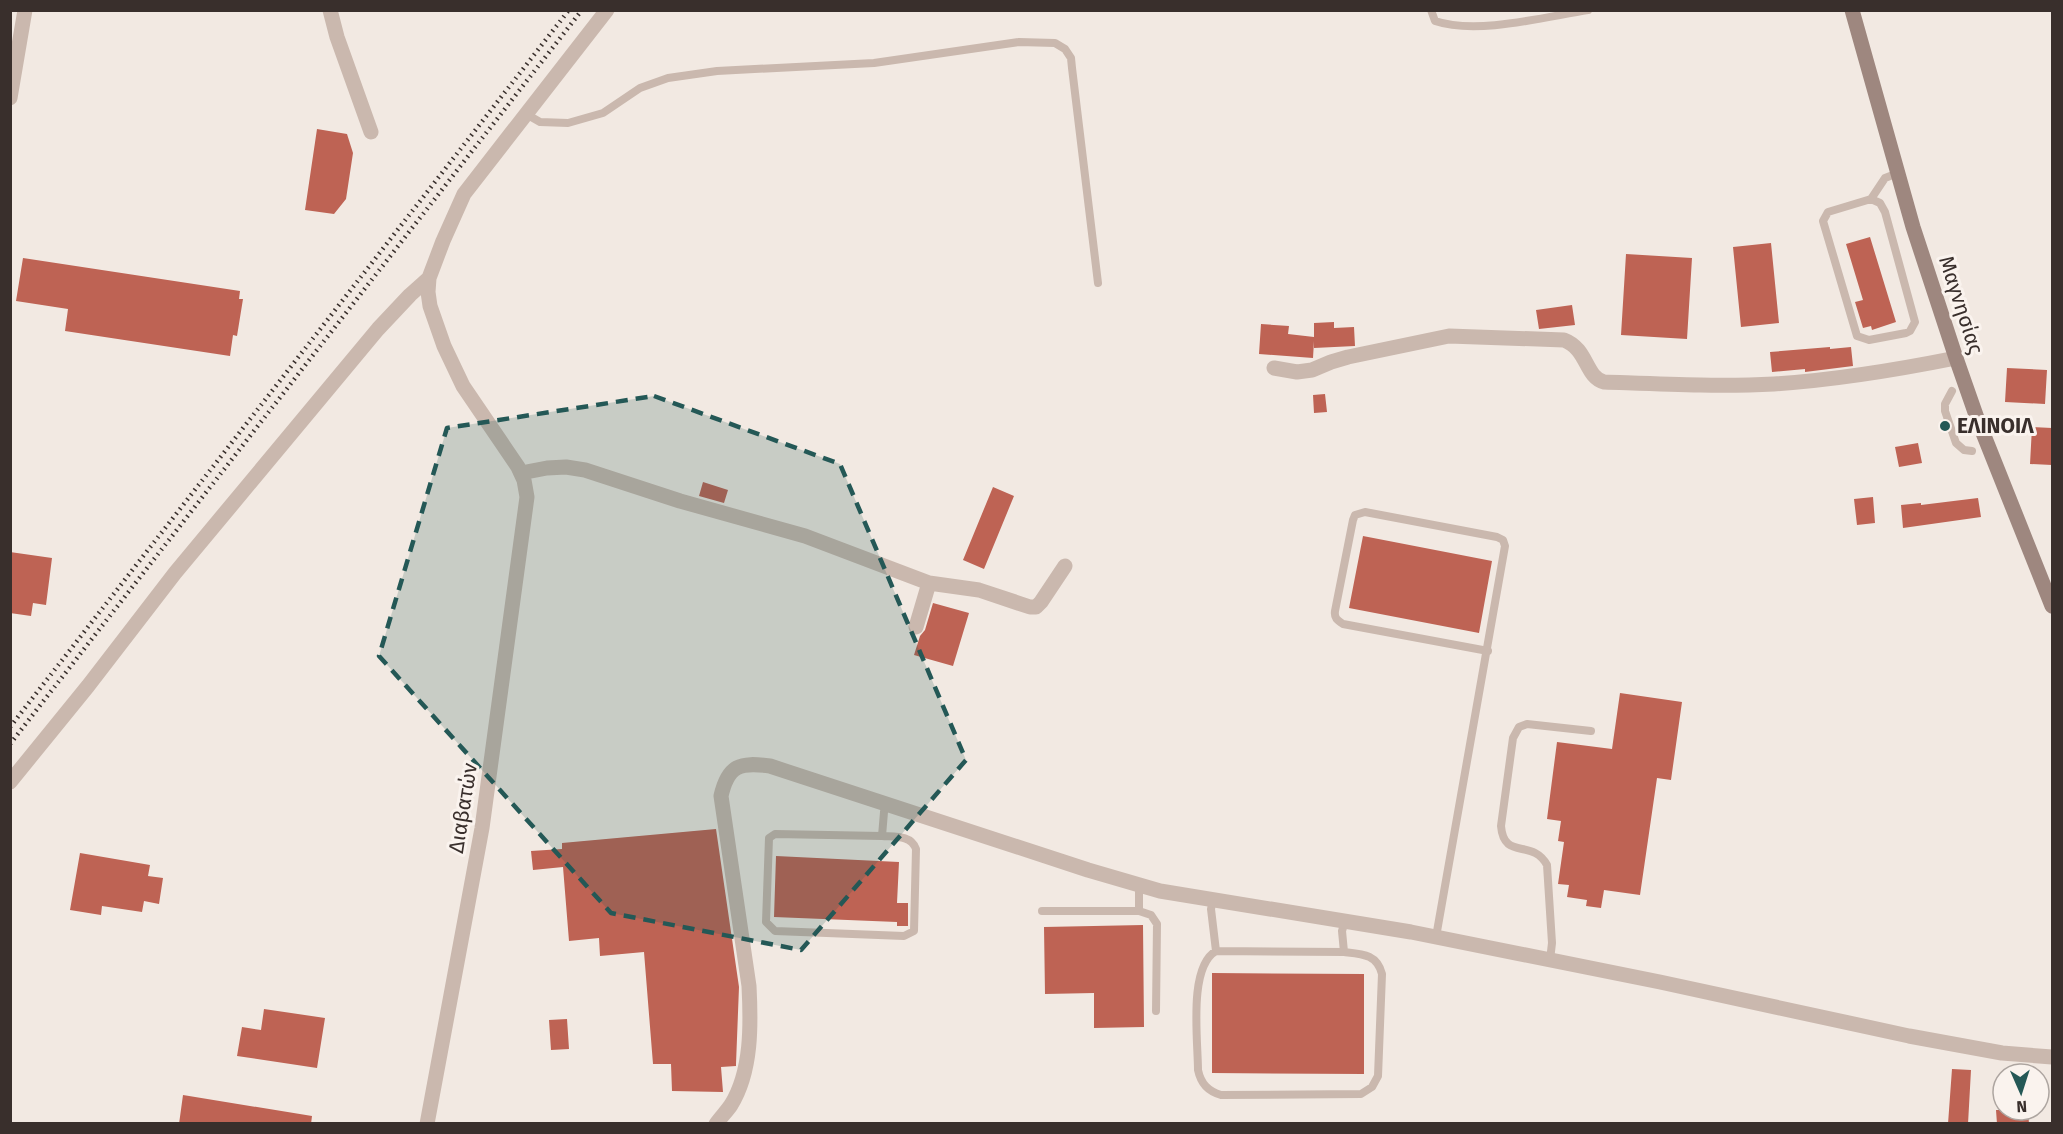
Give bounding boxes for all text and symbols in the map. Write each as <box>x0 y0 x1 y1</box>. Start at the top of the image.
street label: Μαγνησίας <box>1933 253 1989 358</box>
place label: ΕΛΙΝΟΙΛ <box>1957 413 2034 439</box>
marker: ΕΛΙΝΟΙΛ <box>1938 419 1952 433</box>
street label: Διαβατών <box>443 761 483 855</box>
north arrow <box>1991 1062 2051 1122</box>
text: N <box>2016 1097 2028 1116</box>

